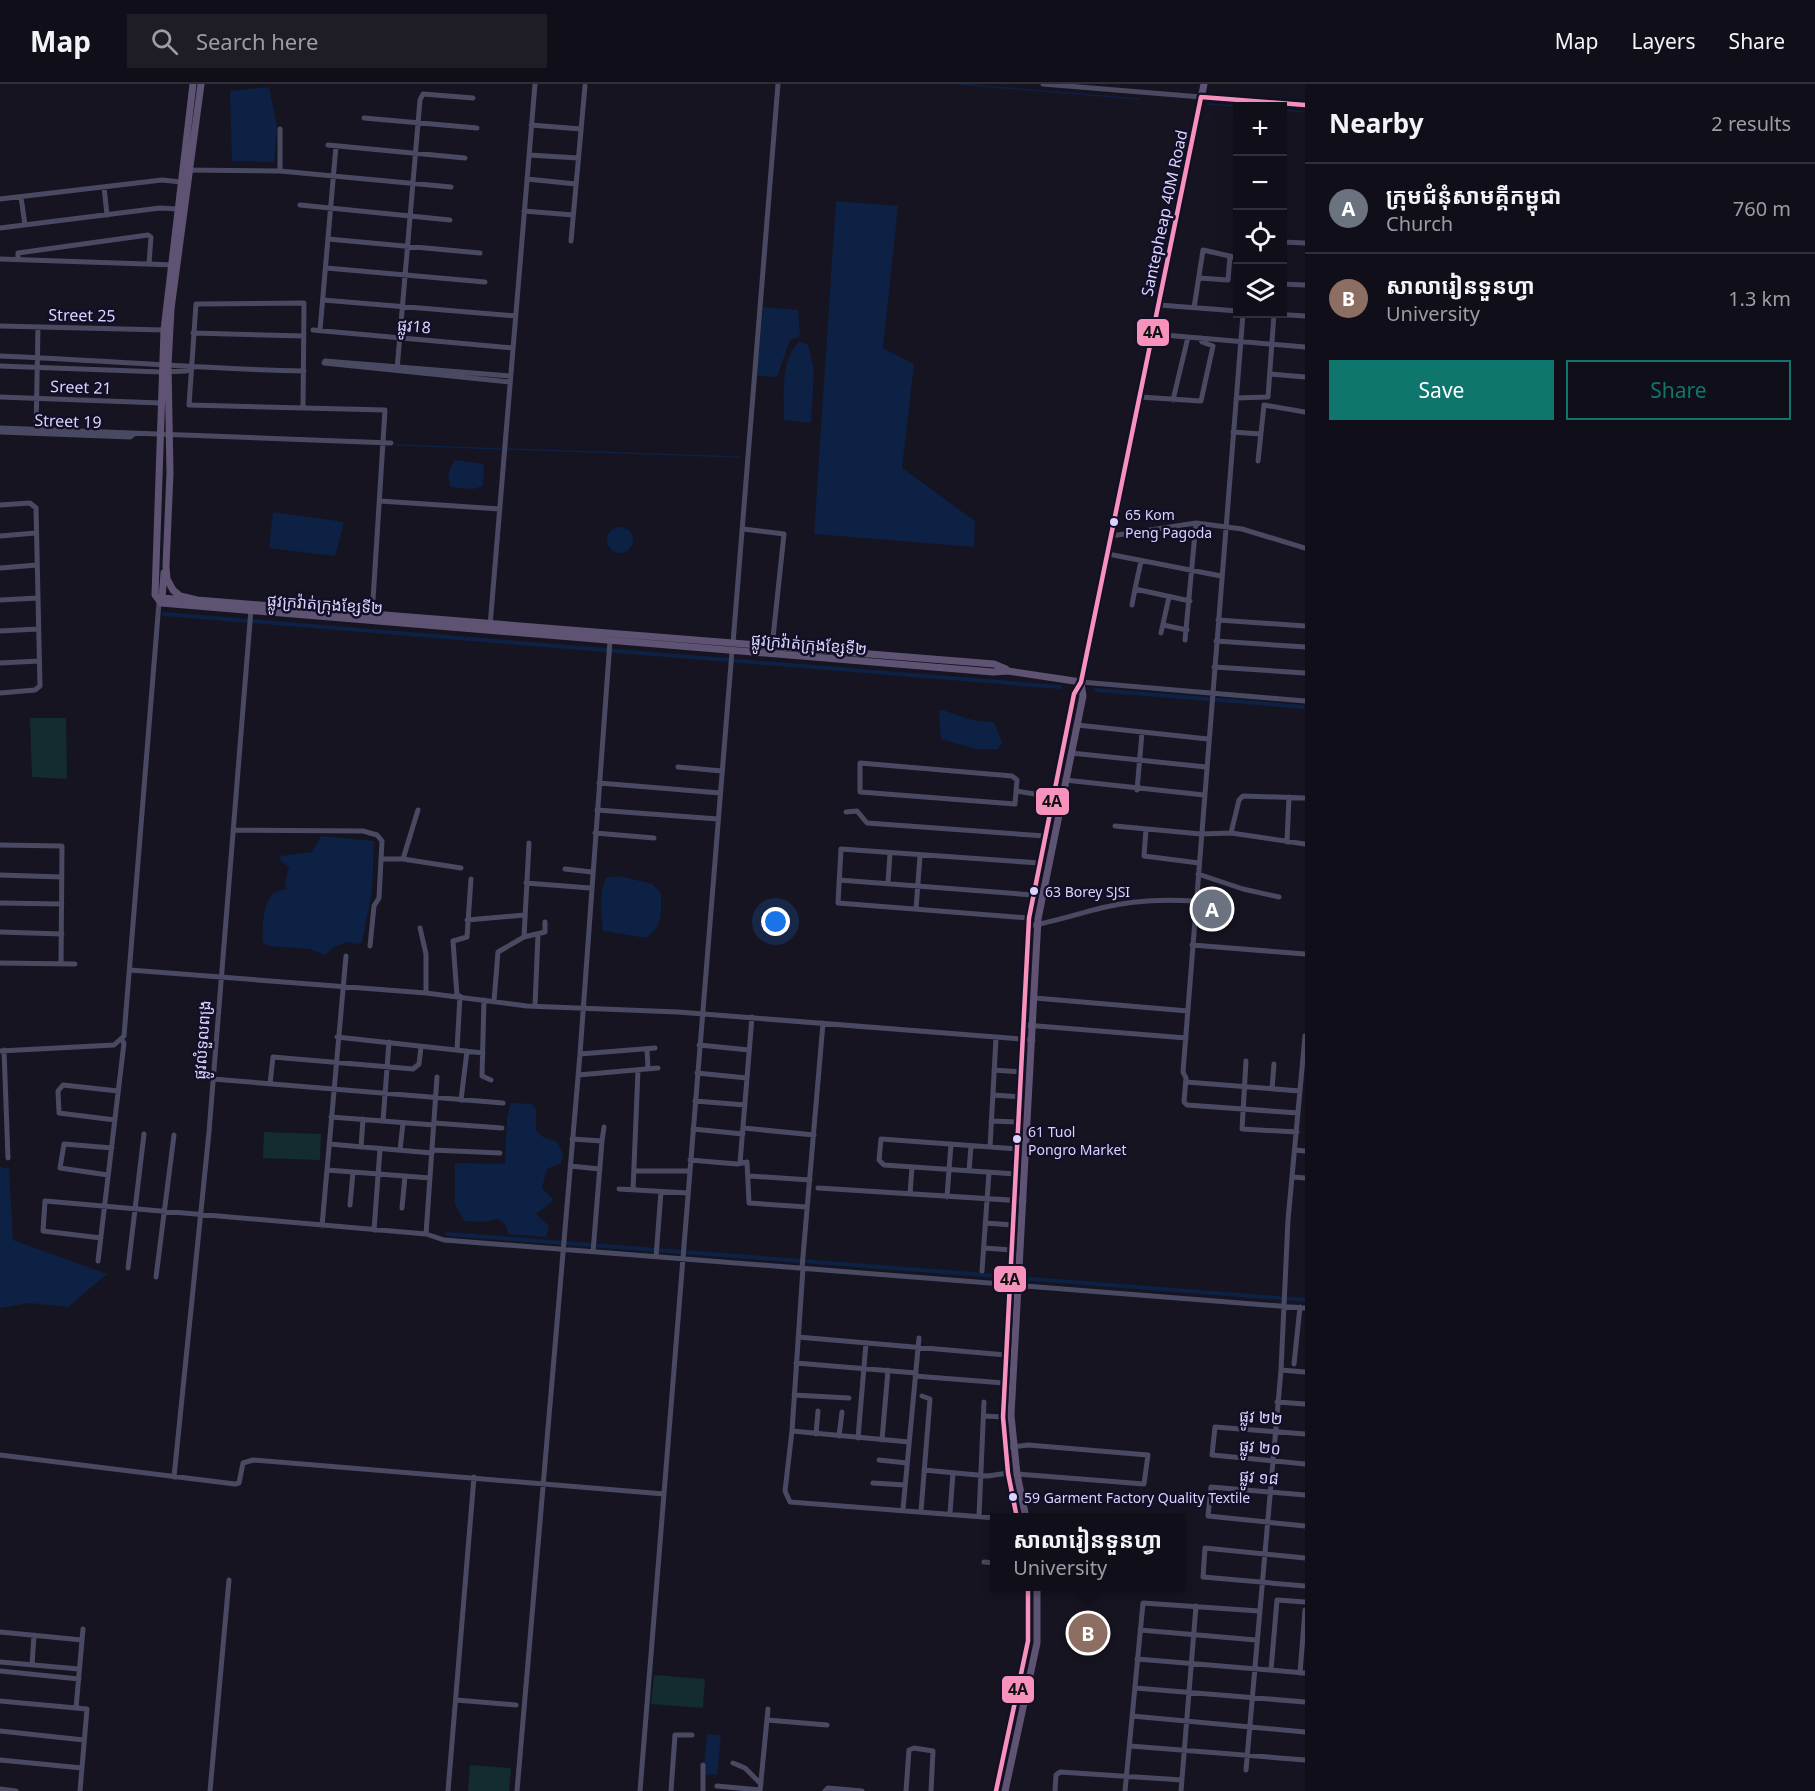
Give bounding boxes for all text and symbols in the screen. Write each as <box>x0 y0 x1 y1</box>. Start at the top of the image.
search box <box>127 14 547 68</box>
text: Map <box>30 22 91 60</box>
icon: search <box>148 25 181 58</box>
text: Search here <box>196 26 318 56</box>
text: Map <box>1555 27 1599 55</box>
text: Layers <box>1632 27 1696 55</box>
text: Share <box>1729 27 1785 55</box>
map controls <box>1233 102 1287 318</box>
button: + <box>1233 102 1287 156</box>
text: Nearby <box>1329 105 1424 141</box>
text: 2 results <box>1711 110 1791 137</box>
street label: Santepheap 40M Road <box>1136 128 1192 298</box>
button: − <box>1233 156 1287 210</box>
text: ក្រុមជំនុំសាមគ្គីកម្ពុជា <box>1386 180 1561 210</box>
text: A <box>1342 195 1355 222</box>
text: 760 m <box>1733 195 1791 222</box>
button: locate <box>1233 210 1287 264</box>
text: Church <box>1386 210 1453 237</box>
button: layers <box>1233 264 1287 318</box>
text: សាលារៀនទួនហ្វា <box>1386 270 1535 300</box>
text: B <box>1342 285 1355 312</box>
text: 1.3 km <box>1728 285 1791 312</box>
text: University <box>1386 300 1480 327</box>
street label: Street 25 <box>48 303 116 327</box>
street label: ផ្លូវ18 <box>396 314 432 342</box>
line badge: 4A <box>1136 318 1170 347</box>
text: 4A <box>1143 321 1164 343</box>
button: Save <box>1329 360 1554 420</box>
button: Share <box>1566 360 1791 420</box>
street label: Sreet 21 <box>50 375 112 399</box>
street label: Street 19 <box>34 409 102 433</box>
place label: 65 Kom Peng Pagoda <box>1125 505 1212 542</box>
marker: 65 Kom Peng Pagoda <box>1108 516 1120 528</box>
street label: ផ្លូវក្រវ៉ាត់ក្រុងខ្សែទី២ <box>266 589 384 623</box>
street label: ផ្លូវក្រវ៉ាត់ក្រុងខ្សែទី២ <box>750 628 868 664</box>
line badge: 4A <box>1035 787 1070 816</box>
text: 4A <box>1042 790 1063 812</box>
place label: 63 Borey SJSI <box>1045 882 1130 901</box>
marker: 63 Borey SJSI <box>1028 885 1040 897</box>
pin: A <box>1192 886 1232 932</box>
your location <box>761 907 790 936</box>
street label: ផ្លូវលំទួលពង្រ <box>188 1000 219 1081</box>
place label: 61 Tuol Pongro Market <box>1028 1122 1127 1159</box>
marker: 61 Tuol Pongro Market <box>1011 1133 1023 1145</box>
line badge: 4A <box>993 1265 1027 1293</box>
text: 4A <box>1000 1268 1021 1290</box>
street label: ផ្លូវ ២២ <box>1238 1405 1284 1433</box>
street label: ផ្លូវ ២០ <box>1238 1434 1282 1463</box>
street label: ផ្លូវ ១៨ <box>1238 1464 1280 1493</box>
place label: 59 Garment Factory Quality Textile <box>1024 1488 1250 1507</box>
marker: 59 Garment Factory Quality Textile <box>1007 1491 1019 1503</box>
popup <box>990 1513 1185 1591</box>
text: សាលារៀនទួនហ្វា <box>1013 1524 1162 1554</box>
text: University <box>1013 1554 1107 1581</box>
pin: B <box>1068 1610 1108 1656</box>
line badge: 4A <box>1001 1675 1035 1704</box>
text: 4A <box>1008 1678 1029 1700</box>

